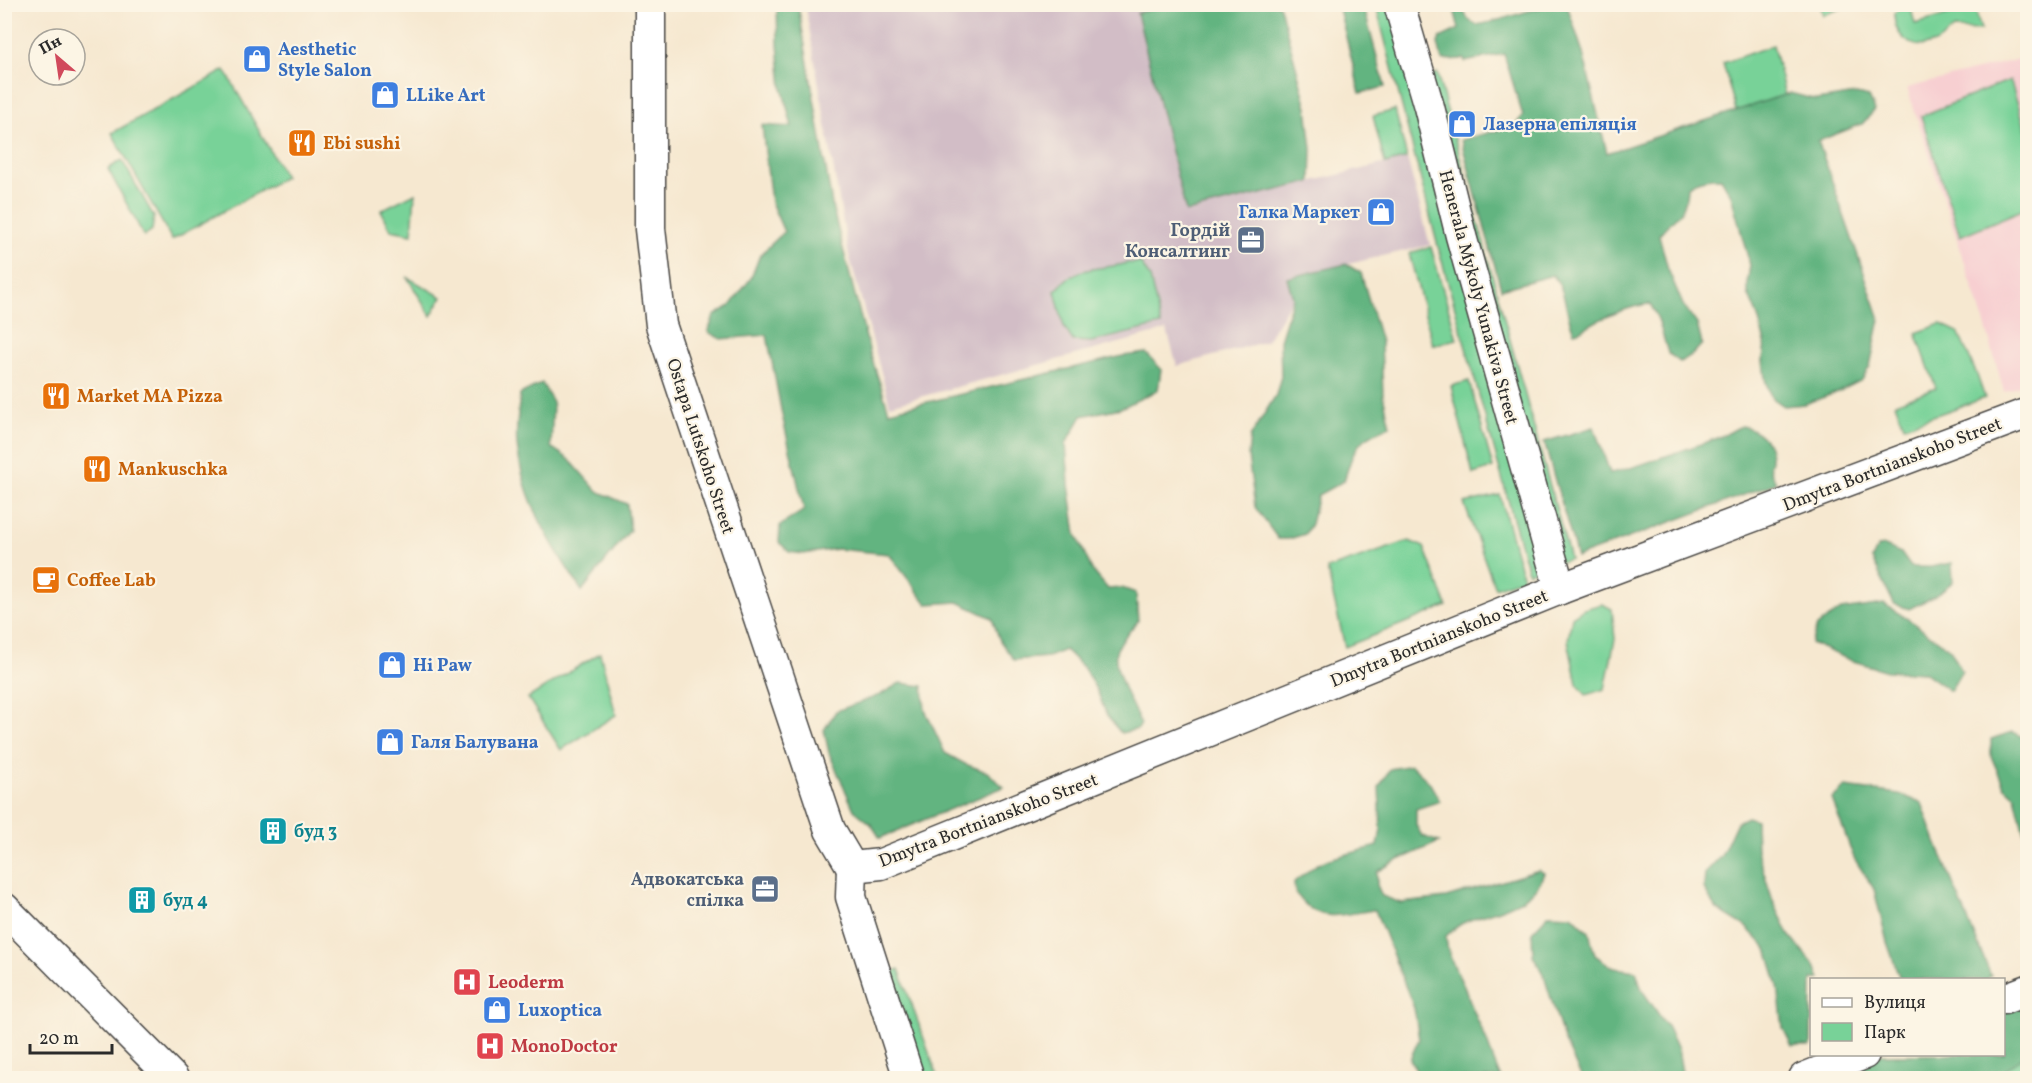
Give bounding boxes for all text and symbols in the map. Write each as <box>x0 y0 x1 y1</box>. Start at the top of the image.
north arrow <box>27 27 87 87</box>
text: Пн <box>35 30 66 61</box>
place label: Aesthetic Style Salon <box>278 38 372 84</box>
shop icon: Aesthetic Style Salon <box>241 43 273 75</box>
shop icon: LLike Art <box>369 79 401 111</box>
place label: LLike Art <box>406 84 486 109</box>
shop icon: Лазерна епіляція <box>1446 108 1478 140</box>
place label: Лазерна епіляція <box>1483 113 1637 138</box>
restaurant icon: Ebi sushi <box>286 127 318 159</box>
place label: Ebi sushi <box>323 132 401 157</box>
street label: Henerala Mykoly Yunakiva Street <box>1431 167 1524 428</box>
shop icon: Галка Маркет <box>1365 196 1397 228</box>
place label: Галка Маркет <box>1239 201 1360 226</box>
place label: Гордій Консалтинг <box>1125 219 1230 265</box>
office icon: Гордій Консалтинг <box>1235 224 1267 256</box>
street label: Ostapa Lutskoho Street <box>659 355 740 537</box>
restaurant icon: Market MA Pizza <box>40 380 72 412</box>
place label: Market MA Pizza <box>77 385 223 410</box>
street label: Dmytra Bortnianskoho Street <box>1779 412 2006 519</box>
restaurant icon: Mankuschka <box>81 453 113 485</box>
place label: Mankuschka <box>118 458 228 483</box>
cafe icon: Coffee Lab <box>30 564 62 596</box>
place label: Coffee Lab <box>67 569 156 594</box>
street label: Dmytra Bortnianskoho Street <box>1327 584 1552 695</box>
shop icon: Hi Paw <box>376 649 408 681</box>
place label: Hi Paw <box>413 654 472 679</box>
shop icon: Галя Балувана <box>374 726 406 758</box>
place label: Галя Балувана <box>411 731 539 756</box>
street label: Dmytra Bortnianskoho Street <box>875 768 1102 875</box>
building icon: буд 3 <box>257 815 289 847</box>
place label: буд 3 <box>294 820 337 845</box>
place label: Адвокатська спілка <box>631 868 744 914</box>
office icon: Адвокатська спілка <box>749 873 781 905</box>
building icon: буд 4 <box>126 884 158 916</box>
place label: буд 4 <box>163 889 208 914</box>
hospital icon: Leoderm <box>451 966 483 998</box>
place label: Leoderm <box>488 971 564 996</box>
legend <box>1810 978 2005 1056</box>
text: Вулиця <box>1864 991 1926 1016</box>
shop icon: Luxoptica <box>481 994 513 1026</box>
place label: Luxoptica <box>518 999 602 1024</box>
scale bar <box>30 1017 112 1055</box>
text: Парк <box>1864 1021 1906 1046</box>
text: 20 m <box>39 1027 79 1052</box>
hospital icon: MonoDoctor <box>474 1030 506 1062</box>
place label: MonoDoctor <box>511 1035 618 1060</box>

